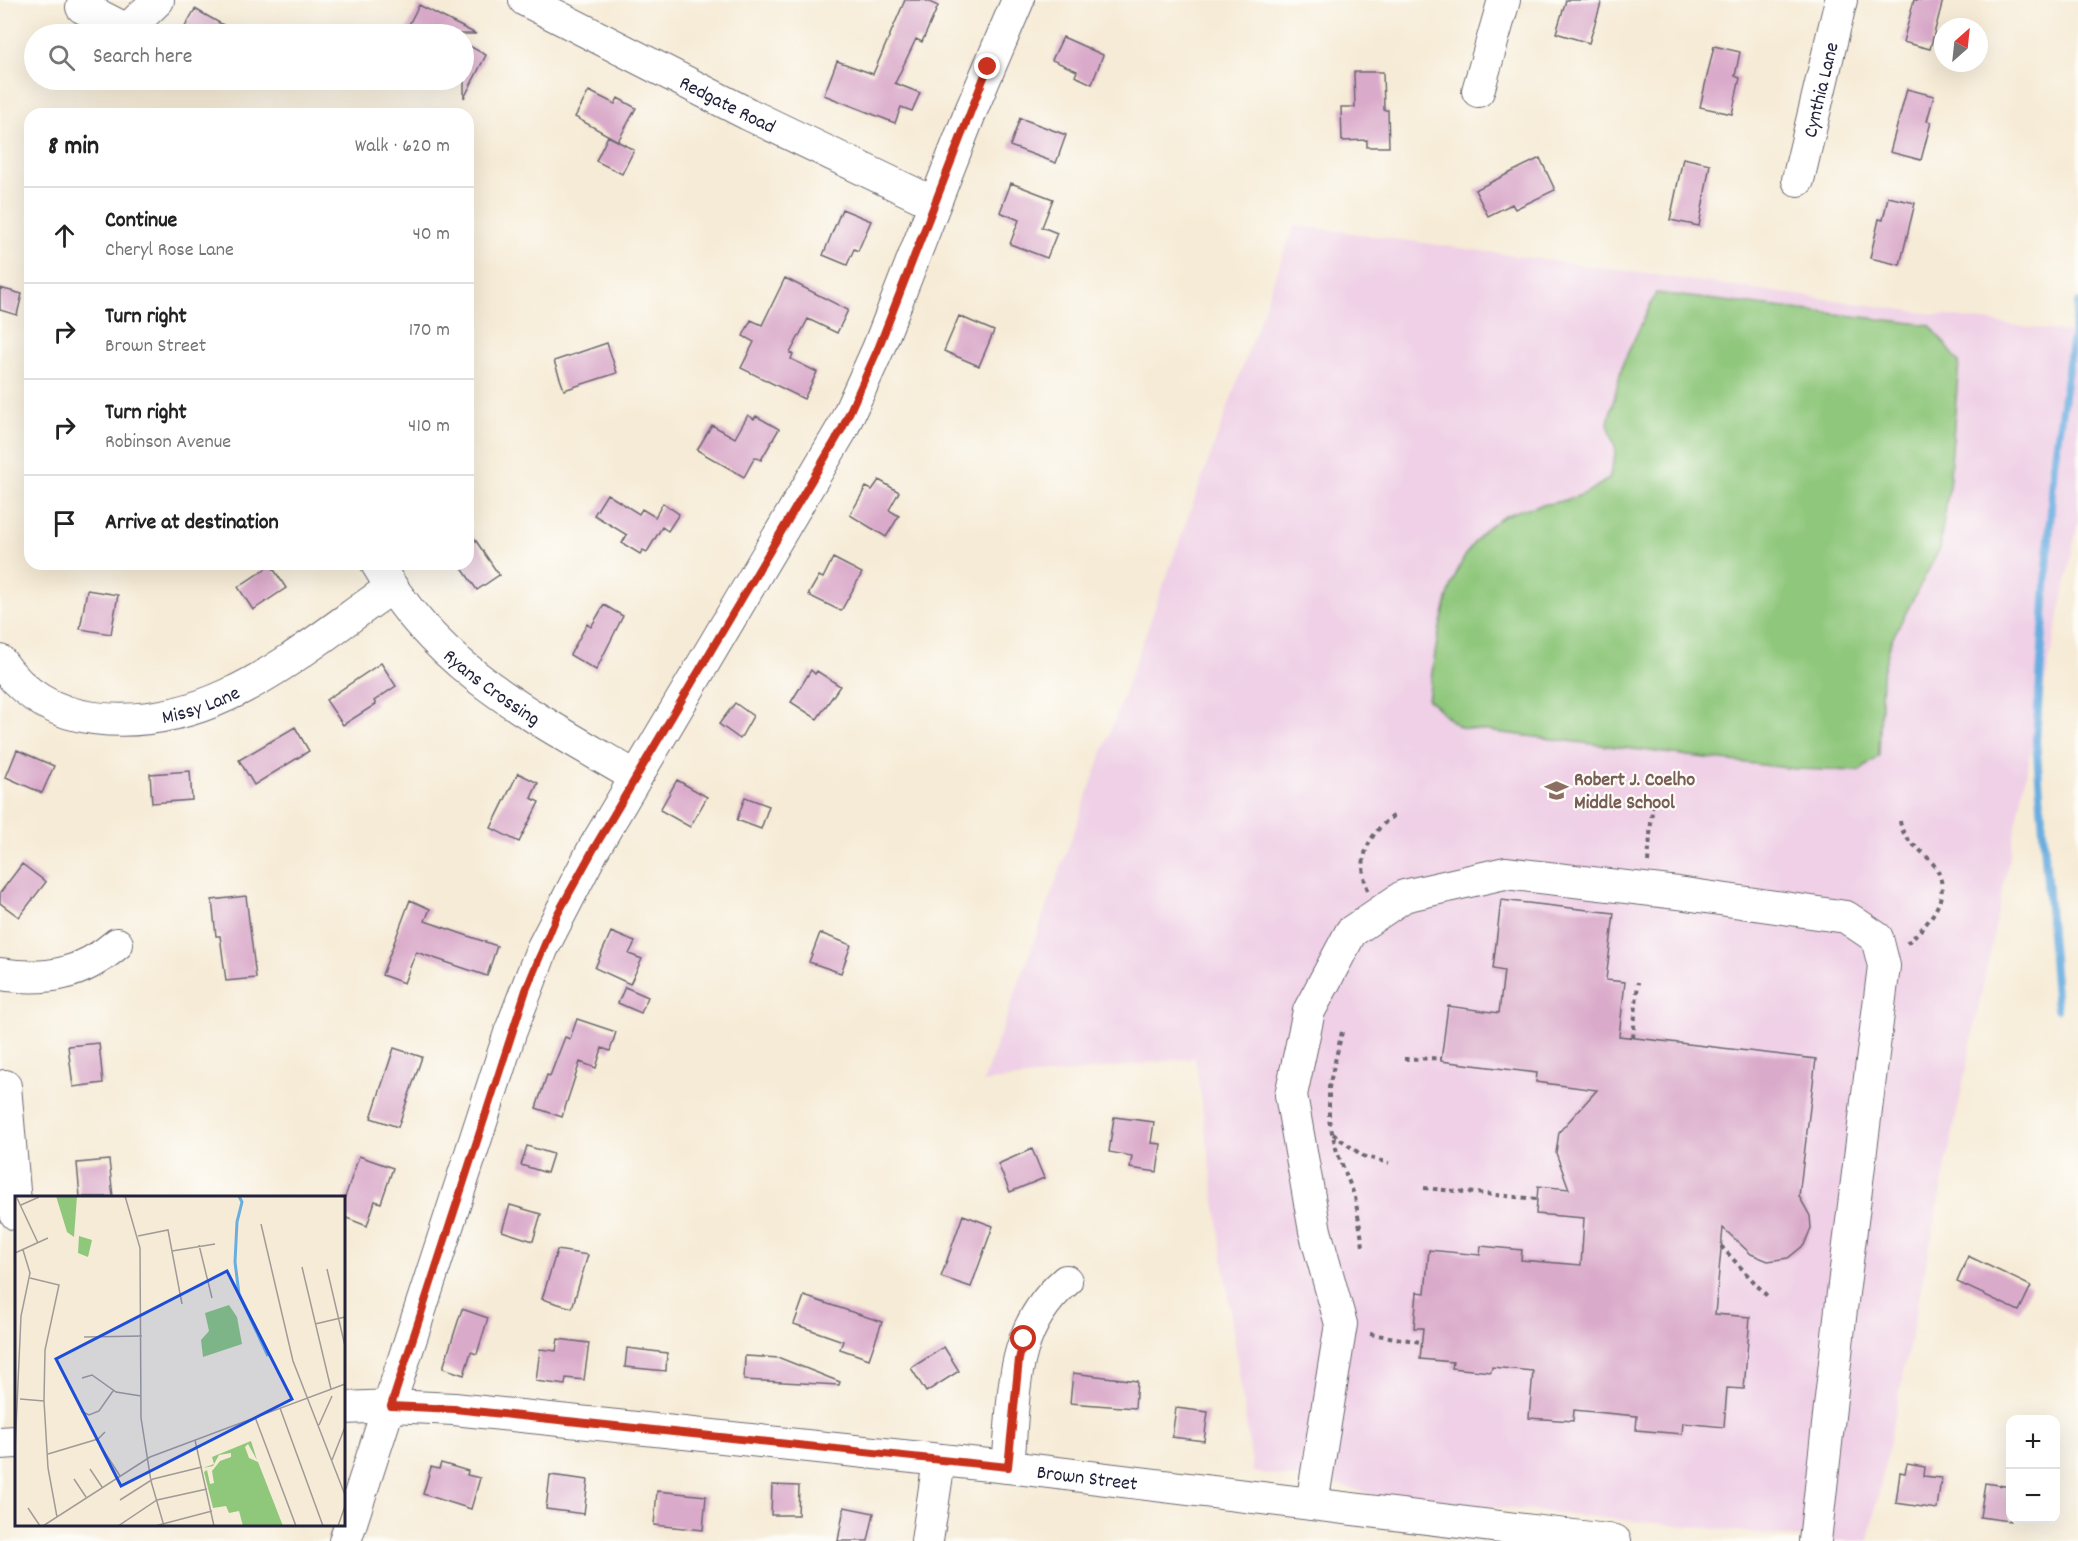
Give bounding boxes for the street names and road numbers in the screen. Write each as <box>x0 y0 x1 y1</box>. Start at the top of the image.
street label: Cynthia Lane <box>1798 40 1847 141</box>
street label: Redgate Road <box>674 70 780 142</box>
street label: Ryans Crossing <box>436 644 545 734</box>
street label: Missy Lane <box>160 680 245 733</box>
street label: Brown Street <box>1035 1460 1139 1500</box>

